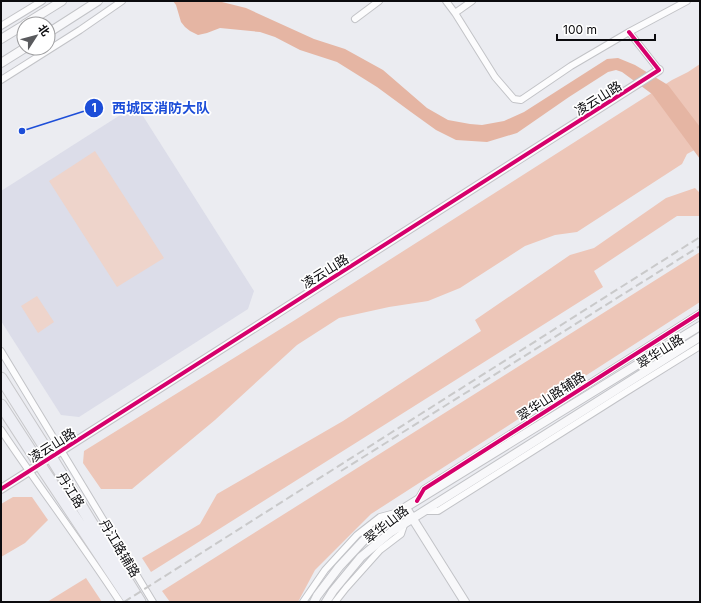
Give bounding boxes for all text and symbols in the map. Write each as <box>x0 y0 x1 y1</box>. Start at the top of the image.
north arrow <box>16 16 56 56</box>
scale bar <box>557 16 655 42</box>
text: 北 <box>35 22 53 39</box>
text: 100 m <box>563 22 597 37</box>
street label: 凌云山路 <box>572 77 624 119</box>
callout: 西城区消防大队 <box>84 95 218 121</box>
text: 西城区消防大队 <box>112 99 210 116</box>
text: 1 <box>91 100 97 115</box>
street label: 凌云山路 <box>299 250 351 292</box>
street label: 翠华山路 <box>634 330 686 372</box>
street label: 翠华山路辅路 <box>514 368 588 424</box>
street label: 凌云山路 <box>26 424 78 466</box>
street label: 丹江路 <box>54 469 88 511</box>
street label: 翠华山路 <box>361 502 411 546</box>
street label: 丹江路辅路 <box>96 516 144 580</box>

